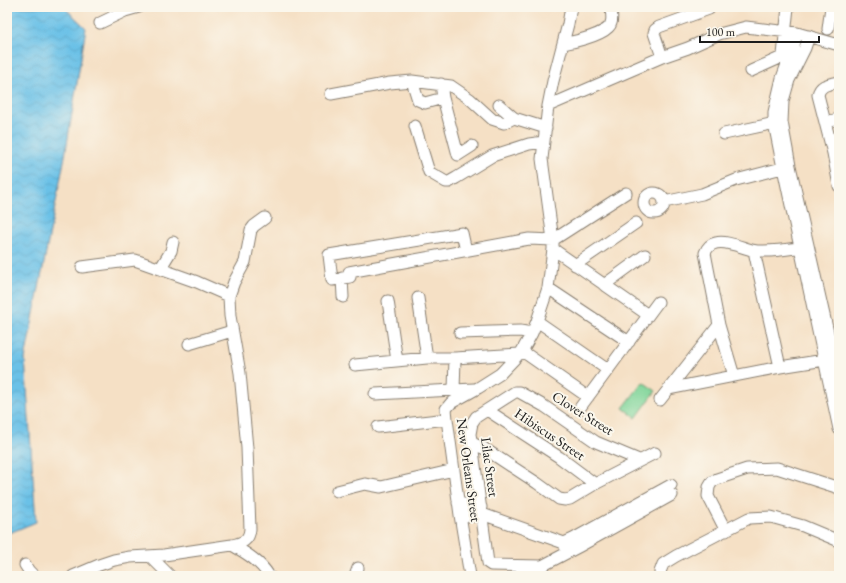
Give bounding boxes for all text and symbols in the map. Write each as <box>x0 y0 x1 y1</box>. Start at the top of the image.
scale bar <box>700 18 819 44</box>
text: 100 m <box>706 24 736 40</box>
street label: Clover Street <box>549 387 618 439</box>
street label: Hibiscus Street <box>511 404 589 464</box>
street label: New Orleans Street <box>453 417 485 523</box>
street label: Lilac Street <box>477 436 503 498</box>

